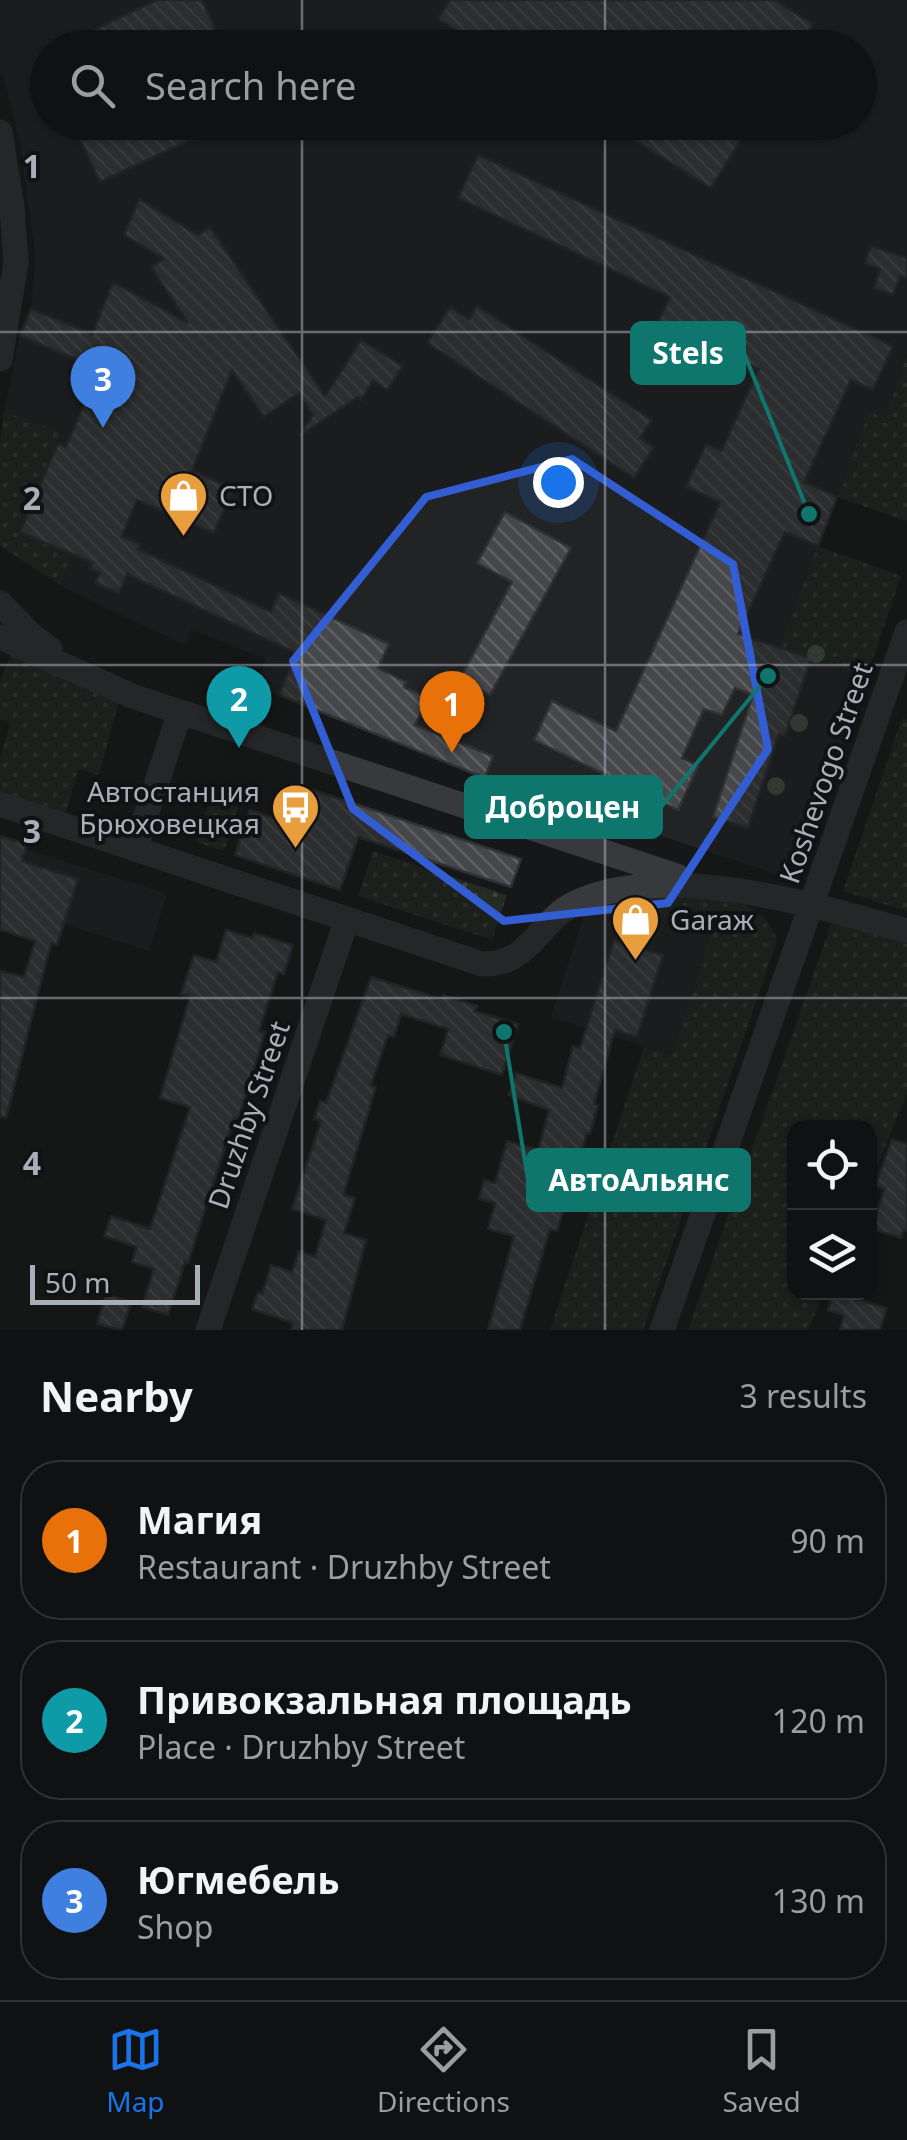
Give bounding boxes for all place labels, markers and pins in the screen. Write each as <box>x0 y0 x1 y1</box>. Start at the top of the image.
callout: Stels <box>632 323 744 383</box>
pin: 3 <box>70 346 136 428</box>
shop icon: СТО <box>158 470 210 538</box>
place label: СТО <box>219 476 273 514</box>
pin: 2 <box>206 666 272 748</box>
pin: 1 <box>420 670 484 753</box>
place label: Автостанция Брюховецкая <box>79 772 260 842</box>
callout: Доброцен <box>466 777 661 837</box>
bus stop icon: Автостанция Брюховецкая <box>269 782 321 850</box>
shop icon: Garaж <box>609 894 661 962</box>
place label: Garaж <box>670 900 755 938</box>
callout: АвтоАльянс <box>528 1150 749 1210</box>

